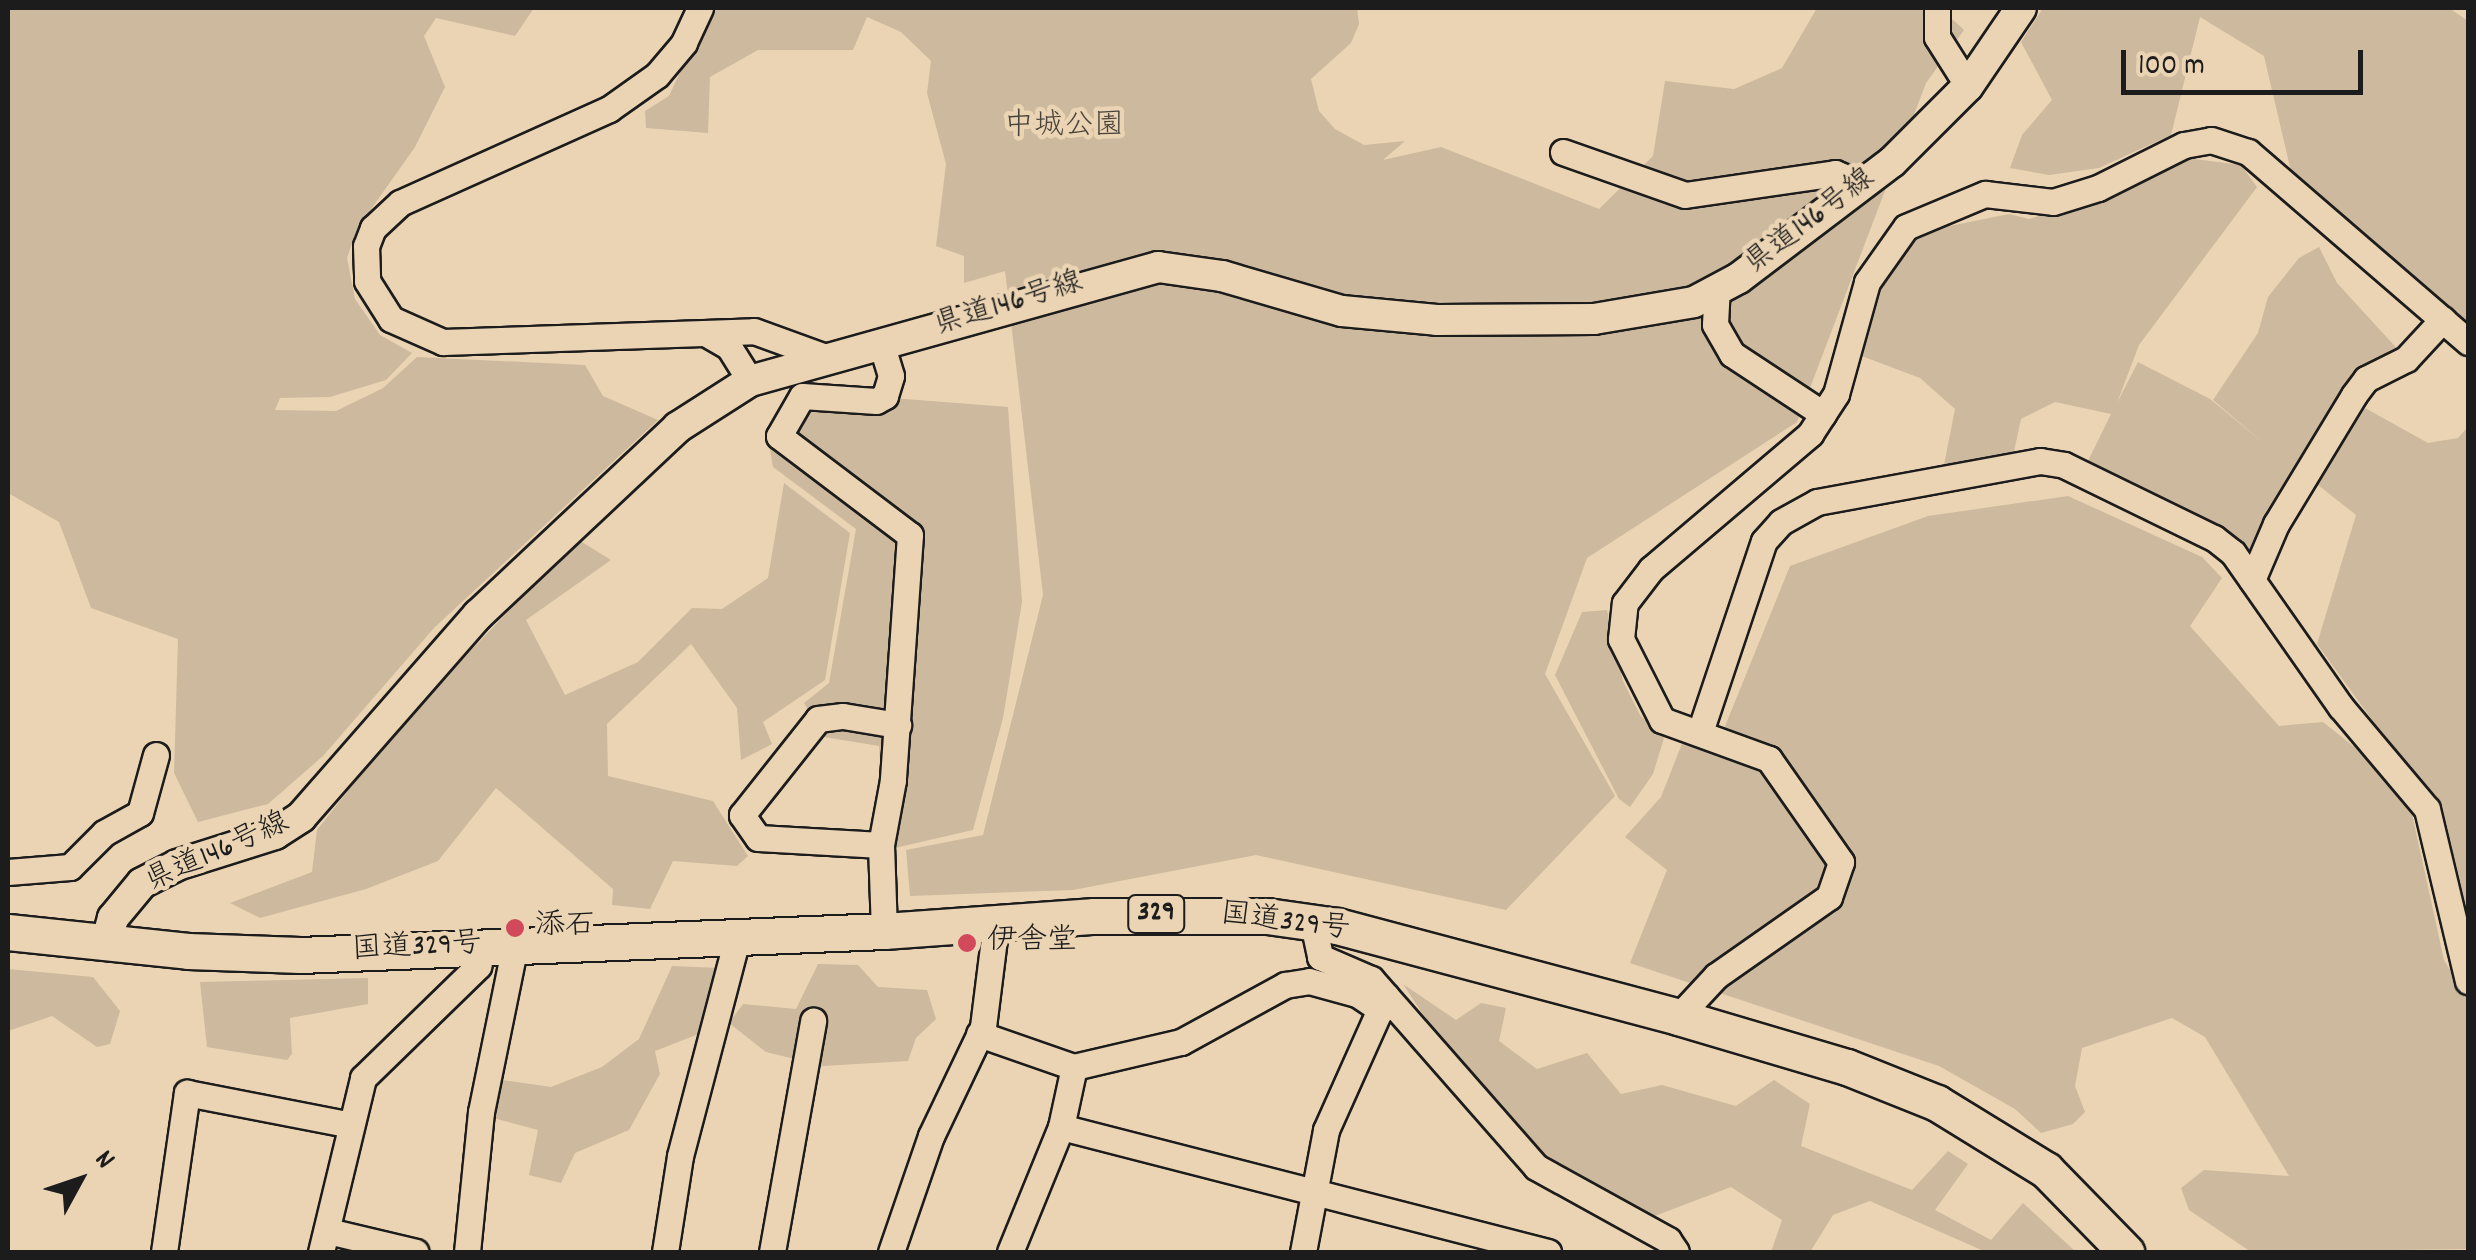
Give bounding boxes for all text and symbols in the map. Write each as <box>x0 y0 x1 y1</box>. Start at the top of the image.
scale bar <box>2126 30 2368 92</box>
text: 100 m <box>2138 46 2205 89</box>
park label: 中城公園 <box>1004 110 1124 146</box>
street label: 県道146号線 <box>1739 162 1883 284</box>
street label: 県道146号線 <box>930 266 1088 346</box>
street label: 県道146号線 <box>140 806 296 902</box>
road number: 329 <box>1126 891 1186 937</box>
street label: 国道329号 <box>1218 898 1352 950</box>
place label: 添石 <box>535 910 595 946</box>
marker: 添石 <box>504 917 526 939</box>
place label: 伊舎堂 <box>987 925 1077 961</box>
street label: 国道329号 <box>351 928 483 970</box>
marker: 伊舎堂 <box>956 932 978 954</box>
north arrow <box>30 1130 130 1230</box>
text: N <box>83 1143 123 1179</box>

